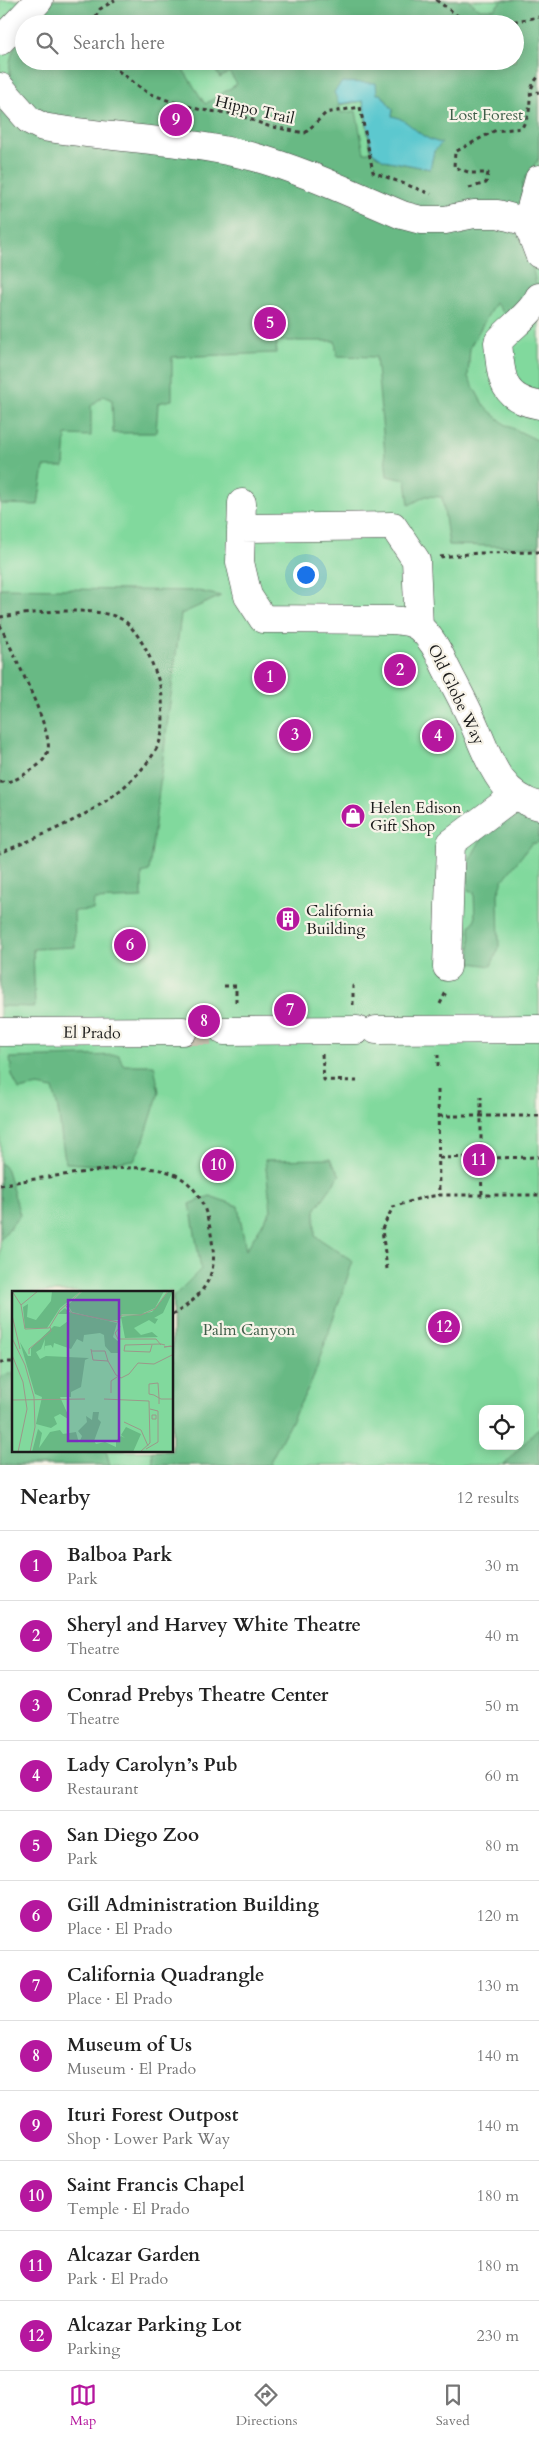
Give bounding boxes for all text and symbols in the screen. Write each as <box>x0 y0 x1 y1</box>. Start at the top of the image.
search box <box>15 15 524 70</box>
icon: search <box>33 29 61 57</box>
text: Search here <box>73 30 165 56</box>
street label: Hippo Trail <box>213 90 297 130</box>
pin: 9 <box>160 101 192 139</box>
park label: Lost Forest <box>449 104 523 126</box>
pin: 5 <box>254 304 286 342</box>
your location <box>293 562 319 588</box>
street label: Old Globe Way <box>422 641 490 749</box>
pin: 2 <box>384 651 416 689</box>
pin: 1 <box>254 658 286 696</box>
pin: 3 <box>279 716 311 754</box>
pin: 4 <box>422 717 454 755</box>
place label: Helen Edison Gift Shop <box>370 797 461 837</box>
shop icon: Helen Edison Gift Shop <box>340 803 366 829</box>
place label: California Building <box>306 900 374 940</box>
building icon: California Building <box>275 906 301 932</box>
pin: 6 <box>114 926 146 964</box>
pin: 7 <box>274 991 306 1029</box>
pin: 8 <box>188 1002 220 1040</box>
street label: El Prado <box>63 1021 121 1045</box>
pin: 11 <box>463 1141 495 1179</box>
pin: 10 <box>202 1146 234 1184</box>
inset map <box>12 1291 174 1452</box>
pin: 12 <box>428 1308 460 1346</box>
park label: Palm Canyon <box>203 1319 295 1341</box>
map controls <box>479 1405 524 1450</box>
button: locate <box>479 1405 524 1450</box>
text: Nearby <box>20 1483 91 1512</box>
text: 12 results <box>457 1487 519 1509</box>
text: Balboa Park <box>67 1542 172 1568</box>
text: 1 <box>32 1555 40 1577</box>
text: 30 m <box>485 1555 519 1577</box>
text: Park <box>67 1568 98 1590</box>
text: Sheryl and Harvey White Theatre <box>67 1612 361 1638</box>
text: 2 <box>32 1625 40 1647</box>
text: 40 m <box>485 1625 519 1647</box>
text: Theatre <box>67 1638 120 1660</box>
text: Conrad Prebys Theatre Center <box>67 1682 328 1708</box>
text: 3 <box>32 1695 40 1717</box>
text: 50 m <box>485 1695 519 1717</box>
text: Theatre <box>67 1708 120 1730</box>
text: Lady Carolyn’s Pub <box>67 1752 238 1778</box>
text: 4 <box>32 1765 40 1787</box>
text: 60 m <box>485 1765 519 1787</box>
text: Restaurant <box>67 1778 138 1800</box>
text: San Diego Zoo <box>67 1822 199 1848</box>
text: 5 <box>32 1835 40 1857</box>
text: 80 m <box>485 1835 519 1857</box>
text: Park <box>67 1848 98 1870</box>
text: Gill Administration Building <box>67 1892 319 1918</box>
text: 6 <box>32 1905 40 1927</box>
text: 120 m <box>477 1905 519 1927</box>
text: Place · El Prado <box>67 1918 172 1940</box>
text: California Quadrangle <box>67 1962 264 1988</box>
text: 7 <box>32 1975 40 1997</box>
text: 130 m <box>477 1975 519 1997</box>
text: Place · El Prado <box>67 1988 172 2010</box>
text: Museum of Us <box>67 2032 192 2058</box>
text: 8 <box>32 2045 40 2067</box>
text: 140 m <box>477 2045 519 2067</box>
text: Museum · El Prado <box>67 2058 196 2080</box>
text: Ituri Forest Outpost <box>67 2102 238 2128</box>
text: 9 <box>32 2115 40 2137</box>
text: 140 m <box>477 2115 519 2137</box>
text: Shop · Lower Park Way <box>67 2128 230 2150</box>
text: Saint Francis Chapel <box>67 2172 245 2198</box>
text: 10 <box>28 2185 44 2207</box>
text: 180 m <box>477 2185 519 2207</box>
text: Temple · El Prado <box>67 2198 190 2220</box>
text: Alcazar Garden <box>67 2242 200 2268</box>
text: 11 <box>28 2255 44 2277</box>
text: 180 m <box>477 2255 519 2277</box>
text: Park · El Prado <box>67 2268 168 2290</box>
text: Alcazar Parking Lot <box>67 2312 242 2338</box>
text: 12 <box>28 2325 44 2347</box>
text: 230 m <box>477 2325 519 2347</box>
text: Parking <box>67 2338 120 2360</box>
tab: Map <box>69 2381 97 2430</box>
tab: Directions <box>236 2381 297 2430</box>
tab: Saved <box>436 2381 470 2430</box>

